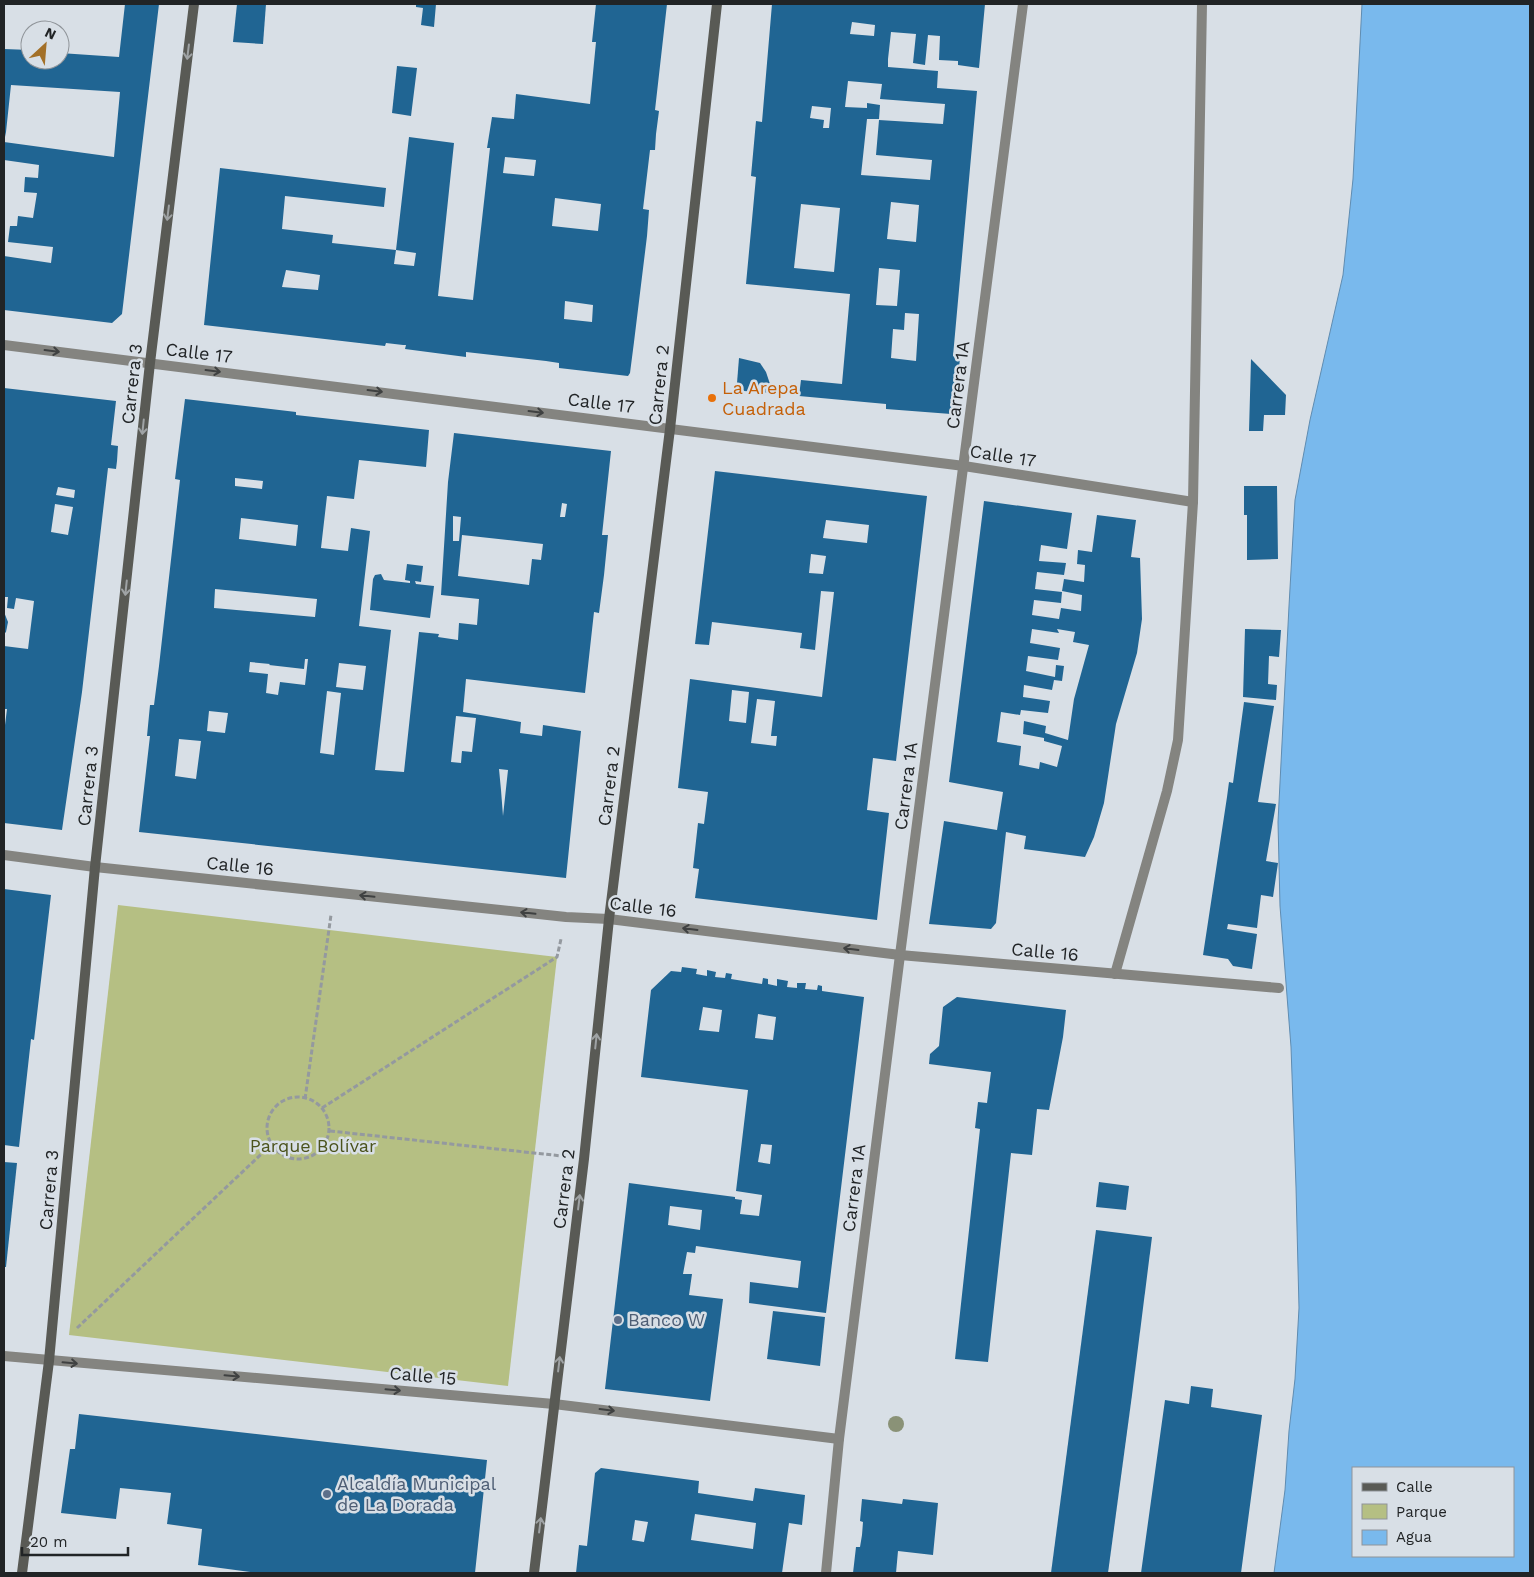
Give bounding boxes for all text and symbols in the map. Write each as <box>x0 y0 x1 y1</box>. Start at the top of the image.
north arrow <box>20 20 70 70</box>
text: N <box>43 24 59 43</box>
one-way arrow <box>183 44 193 60</box>
one-way arrow <box>163 205 173 221</box>
street label: Calle 17 <box>165 338 234 367</box>
street label: Carrera 1A <box>942 339 973 430</box>
street label: Carrera 3 <box>117 343 146 425</box>
street label: Carrera 2 <box>644 344 673 426</box>
one-way arrow <box>44 346 60 356</box>
one-way arrow <box>205 366 221 376</box>
place label: La Arepa Cuadrada <box>722 377 806 419</box>
one-way arrow <box>366 386 382 396</box>
street label: Calle 17 <box>567 388 636 417</box>
marker: La Arepa Cuadrada <box>706 392 718 404</box>
one-way arrow <box>528 407 544 417</box>
one-way arrow <box>138 419 148 435</box>
street label: Calle 17 <box>968 440 1038 471</box>
one-way arrow <box>121 580 130 596</box>
street label: Carrera 1A <box>890 740 921 831</box>
street label: Carrera 3 <box>73 745 102 827</box>
street label: Carrera 2 <box>593 745 624 827</box>
street label: Calle 16 <box>205 852 275 879</box>
one-way arrow <box>359 891 375 901</box>
street label: Calle 16 <box>608 892 678 921</box>
one-way arrow <box>521 908 537 918</box>
one-way arrow <box>682 924 698 934</box>
street label: Calle 16 <box>1010 938 1080 965</box>
one-way arrow <box>844 944 860 954</box>
one-way arrow <box>591 1033 601 1049</box>
park label: Parque Bolívar <box>250 1135 376 1156</box>
street label: Carrera 1A <box>838 1142 869 1233</box>
street label: Carrera 2 <box>548 1148 579 1230</box>
street label: Carrera 3 <box>35 1149 62 1231</box>
one-way arrow <box>574 1195 584 1211</box>
place label: Banco W <box>628 1309 705 1330</box>
marker: Banco W <box>612 1314 624 1326</box>
one-way arrow <box>554 1356 564 1372</box>
one-way arrow <box>61 1358 77 1367</box>
street label: Calle 15 <box>389 1362 457 1389</box>
one-way arrow <box>223 1372 239 1381</box>
one-way arrow <box>385 1385 401 1395</box>
one-way arrow <box>599 1406 615 1416</box>
legend <box>1352 1467 1514 1557</box>
place label: Alcaldía Municipal de La Dorada <box>337 1473 497 1515</box>
text: Calle <box>1396 1478 1433 1496</box>
marker: Alcaldía Municipal de La Dorada <box>321 1488 333 1500</box>
text: Parque <box>1396 1503 1447 1521</box>
one-way arrow <box>535 1517 545 1533</box>
scale bar <box>22 1524 129 1556</box>
text: Agua <box>1396 1528 1432 1546</box>
text: 20 m <box>30 1533 68 1551</box>

